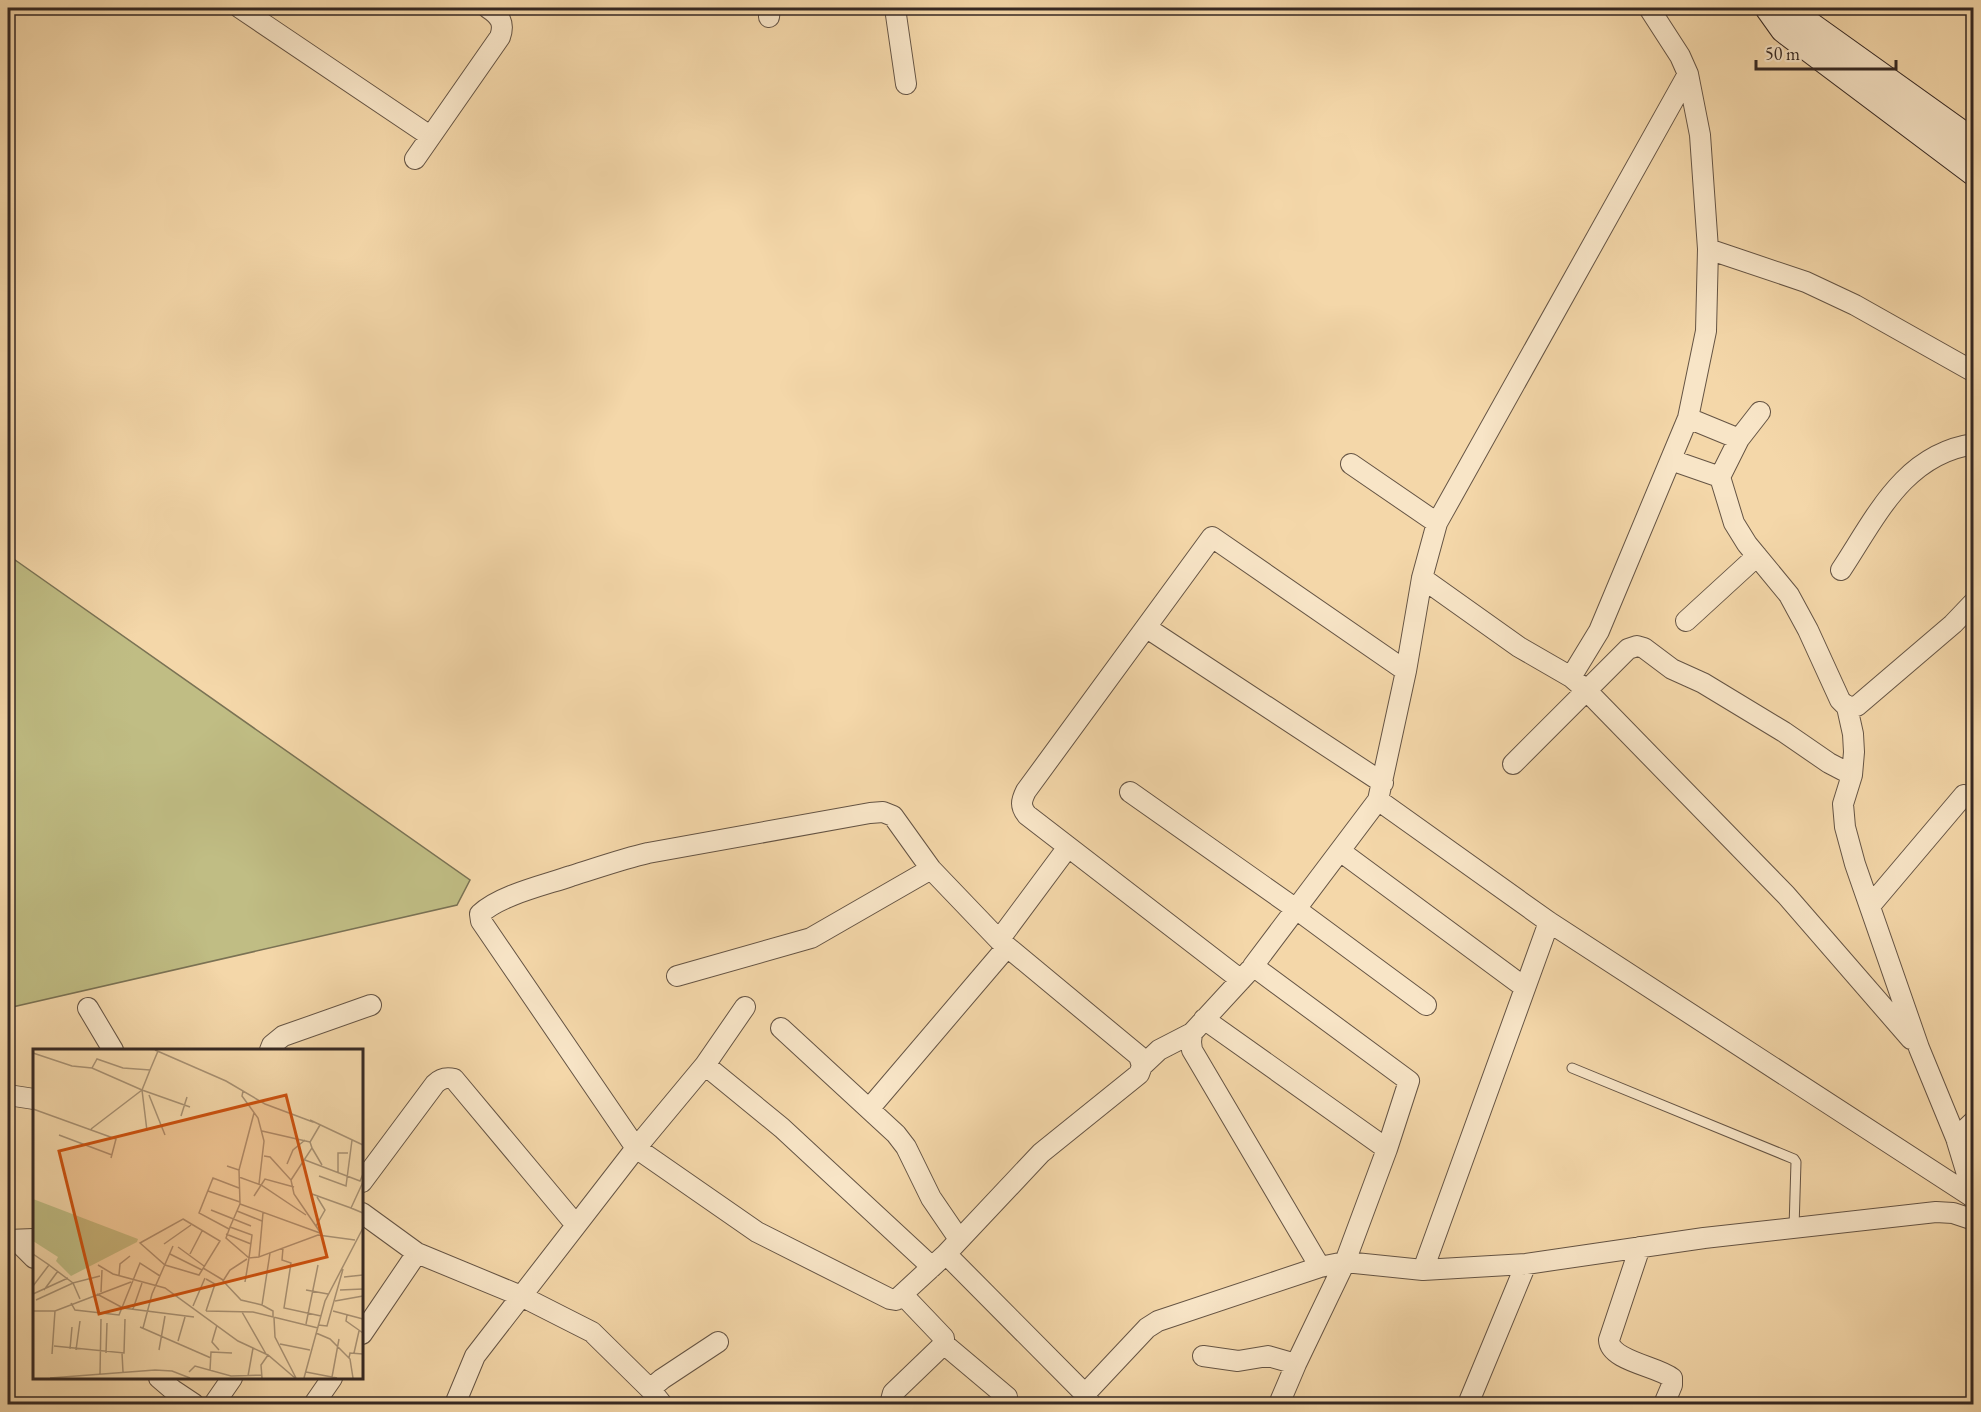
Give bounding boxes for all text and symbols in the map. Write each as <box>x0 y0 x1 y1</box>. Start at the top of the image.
scale bar <box>1756 33 1896 71</box>
text: 50 m <box>1765 42 1800 65</box>
inset map <box>33 1049 363 1379</box>

